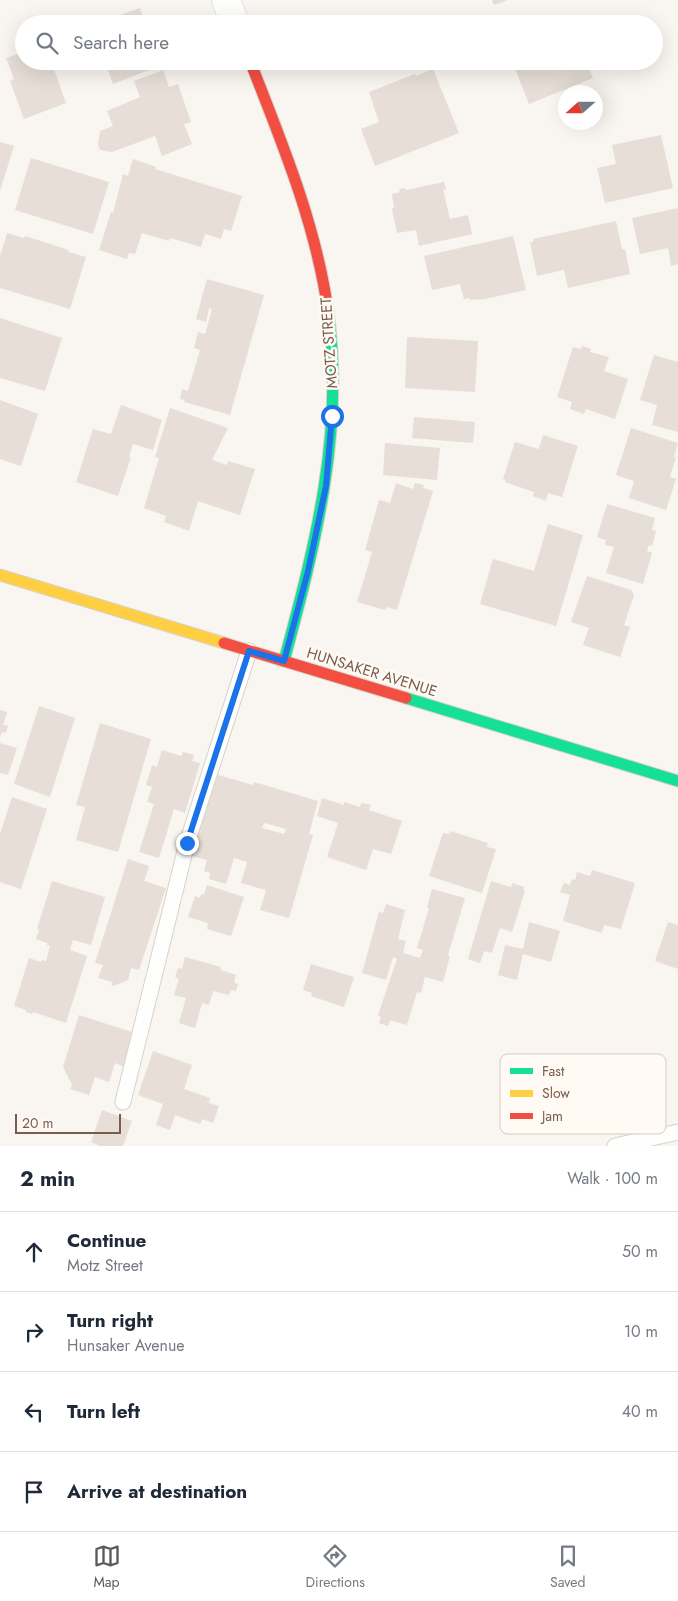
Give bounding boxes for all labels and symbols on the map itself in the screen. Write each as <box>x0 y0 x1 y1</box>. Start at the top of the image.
north arrow <box>558 85 603 130</box>
street label: MOTZ STREET <box>315 297 343 389</box>
route start <box>321 405 344 428</box>
street label: HUNSAKER AVENUE <box>304 642 440 702</box>
route end <box>176 832 199 855</box>
legend <box>500 1054 666 1134</box>
text: Fast <box>542 1061 565 1081</box>
text: Slow <box>542 1083 570 1103</box>
text: Jam <box>540 1106 563 1126</box>
scale bar <box>15 1111 121 1134</box>

